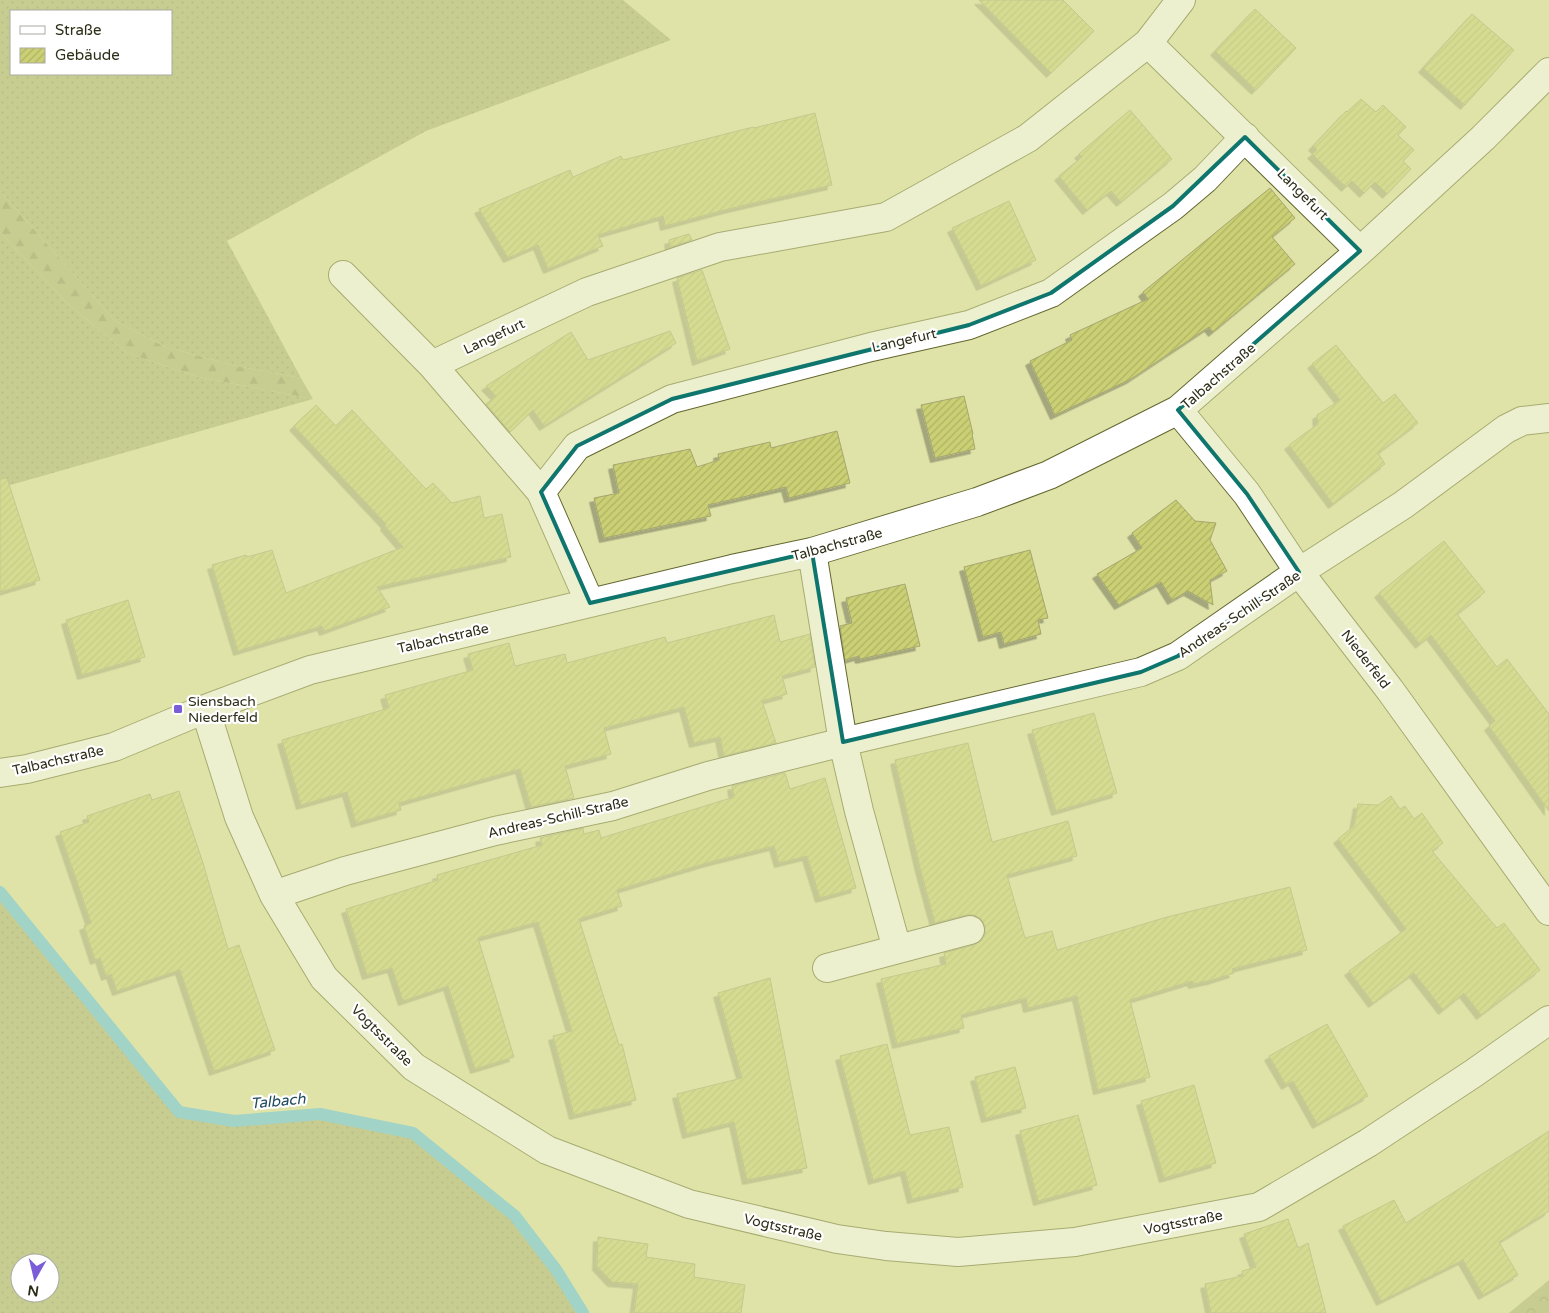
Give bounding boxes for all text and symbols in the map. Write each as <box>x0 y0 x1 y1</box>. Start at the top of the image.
legend <box>10 10 172 75</box>
text: Straße <box>55 21 101 39</box>
text: Gebäude <box>55 46 120 64</box>
street label: Langefurt <box>1273 165 1332 224</box>
street label: Langefurt <box>461 315 528 358</box>
street label: Langefurt <box>870 325 939 356</box>
street label: Talbachstraße <box>1178 339 1259 413</box>
street label: Talbachstraße <box>790 524 884 565</box>
street label: Andreas-Schill-Straße <box>1175 567 1304 662</box>
street label: Talbachstraße <box>396 620 490 657</box>
street label: Niederfeld <box>1337 627 1394 692</box>
place label: Siensbach Niederfeld <box>188 693 258 726</box>
marker: Siensbach Niederfeld <box>172 703 184 715</box>
street label: Talbachstraße <box>11 742 105 779</box>
street label: Andreas-Schill-Straße <box>486 793 630 842</box>
street label: Vogtsstraße <box>347 1001 416 1070</box>
water label: Talbach <box>250 1090 307 1112</box>
street label: Vogtsstraße <box>1142 1206 1224 1238</box>
street label: Vogtsstraße <box>742 1210 824 1245</box>
north arrow <box>10 1253 60 1303</box>
text: N <box>27 1281 40 1300</box>

